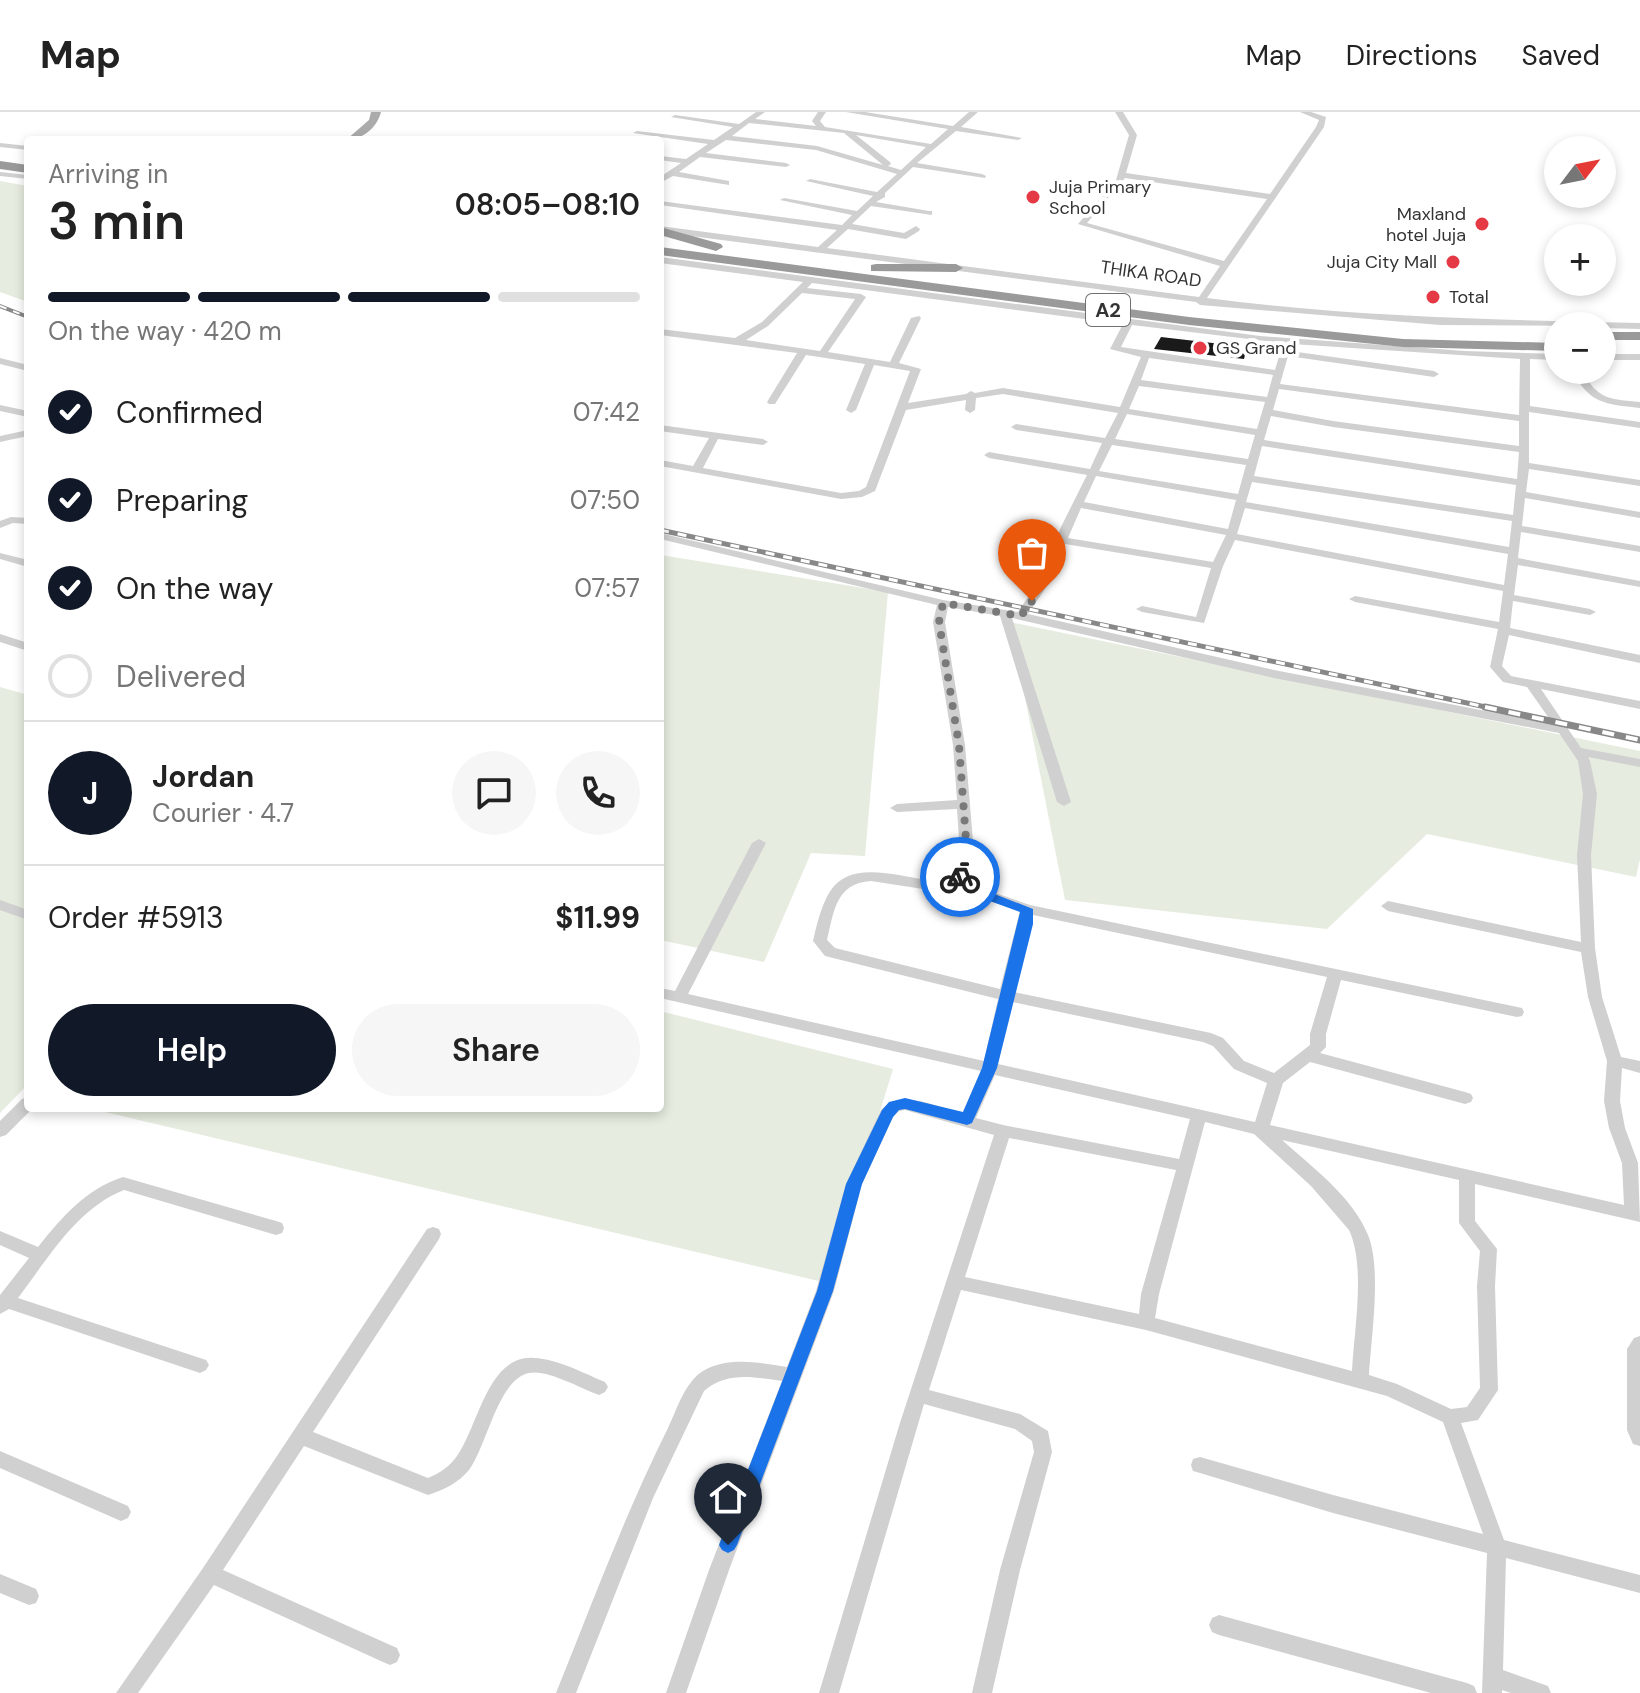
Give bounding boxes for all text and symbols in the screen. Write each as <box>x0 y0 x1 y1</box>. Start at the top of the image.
text: Map <box>40 30 121 80</box>
text: Map <box>1245 37 1302 74</box>
text: Directions <box>1346 37 1478 74</box>
text: Saved <box>1522 37 1600 74</box>
north arrow <box>1544 136 1616 208</box>
map controls <box>1544 136 1616 384</box>
text: Arriving in <box>48 157 168 191</box>
place label: Juja Primary School <box>1049 175 1151 220</box>
text: 08:05–08:10 <box>455 185 640 224</box>
text: 3 min <box>48 187 185 255</box>
marker: Juja Primary School <box>1024 188 1042 206</box>
place label: Maxland hotel Juja <box>1386 202 1466 247</box>
marker: Maxland hotel Juja <box>1473 215 1491 233</box>
button: + <box>1544 224 1616 296</box>
place label: Juja City Mall <box>1327 250 1437 274</box>
marker: Juja City Mall <box>1444 253 1462 271</box>
street label: THIKA ROAD <box>1099 255 1203 293</box>
place label: Total <box>1449 285 1489 309</box>
marker: Total <box>1424 288 1442 306</box>
road number: A2 <box>1086 294 1130 326</box>
button: − <box>1544 312 1616 384</box>
text: On the way · 420 m <box>48 314 282 348</box>
place label: GS Grand <box>1216 336 1297 360</box>
marker: GS Grand <box>1191 339 1209 357</box>
icon: check <box>48 390 92 434</box>
text: Confirmed <box>116 393 263 432</box>
text: 07:42 <box>573 395 640 429</box>
icon: check <box>48 478 92 522</box>
text: Preparing <box>116 481 248 520</box>
text: 07:50 <box>570 483 640 517</box>
pin <box>998 519 1066 601</box>
icon: bag <box>1010 531 1054 575</box>
icon: check <box>48 566 92 610</box>
text: On the way <box>116 569 273 608</box>
text: 07:57 <box>574 571 640 605</box>
text: Delivered <box>116 657 246 696</box>
button: chat <box>452 751 536 835</box>
button: phone <box>556 751 640 835</box>
text: Jordan <box>152 757 254 796</box>
text: J <box>82 774 98 813</box>
text: Courier · 4.7 <box>152 796 294 830</box>
courier <box>920 837 1000 917</box>
icon: bike <box>938 855 982 899</box>
text: Order #5913 <box>48 898 224 937</box>
text: $11.99 <box>555 898 640 937</box>
button: Help <box>48 1004 336 1096</box>
button: Share <box>352 1004 640 1096</box>
pin <box>694 1463 762 1545</box>
icon: home <box>706 1475 750 1519</box>

